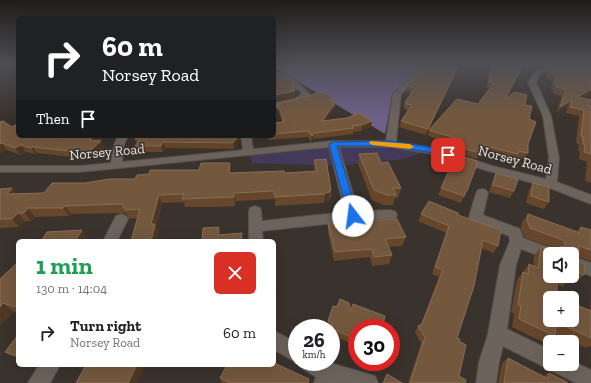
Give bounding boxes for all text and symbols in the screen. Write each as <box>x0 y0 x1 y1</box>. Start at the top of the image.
text: 60 m <box>102 30 163 63</box>
icon: right <box>36 32 88 84</box>
text: Norsey Road <box>102 64 199 86</box>
icon: arrive <box>77 108 99 130</box>
text: Then <box>36 110 69 128</box>
pin <box>431 138 465 172</box>
street label: Norsey Road <box>69 140 146 164</box>
street label: Norsey Road <box>476 142 554 178</box>
icon: arrive <box>437 144 459 166</box>
position arrow <box>332 195 374 237</box>
map controls <box>543 247 579 371</box>
button: sound <box>543 247 579 283</box>
text: 1 min <box>36 251 93 280</box>
button: close <box>214 252 256 294</box>
text: 130 m · 14:04 <box>36 281 107 296</box>
button: + <box>543 291 579 327</box>
text: Turn right <box>70 317 141 335</box>
speed limit sign: 30 <box>348 319 400 371</box>
icon: right <box>36 322 58 344</box>
text: 60 m <box>223 324 256 342</box>
text: 26 <box>303 328 325 352</box>
text: Norsey Road <box>70 335 140 350</box>
button: − <box>543 335 579 371</box>
text: km/h <box>303 349 325 361</box>

